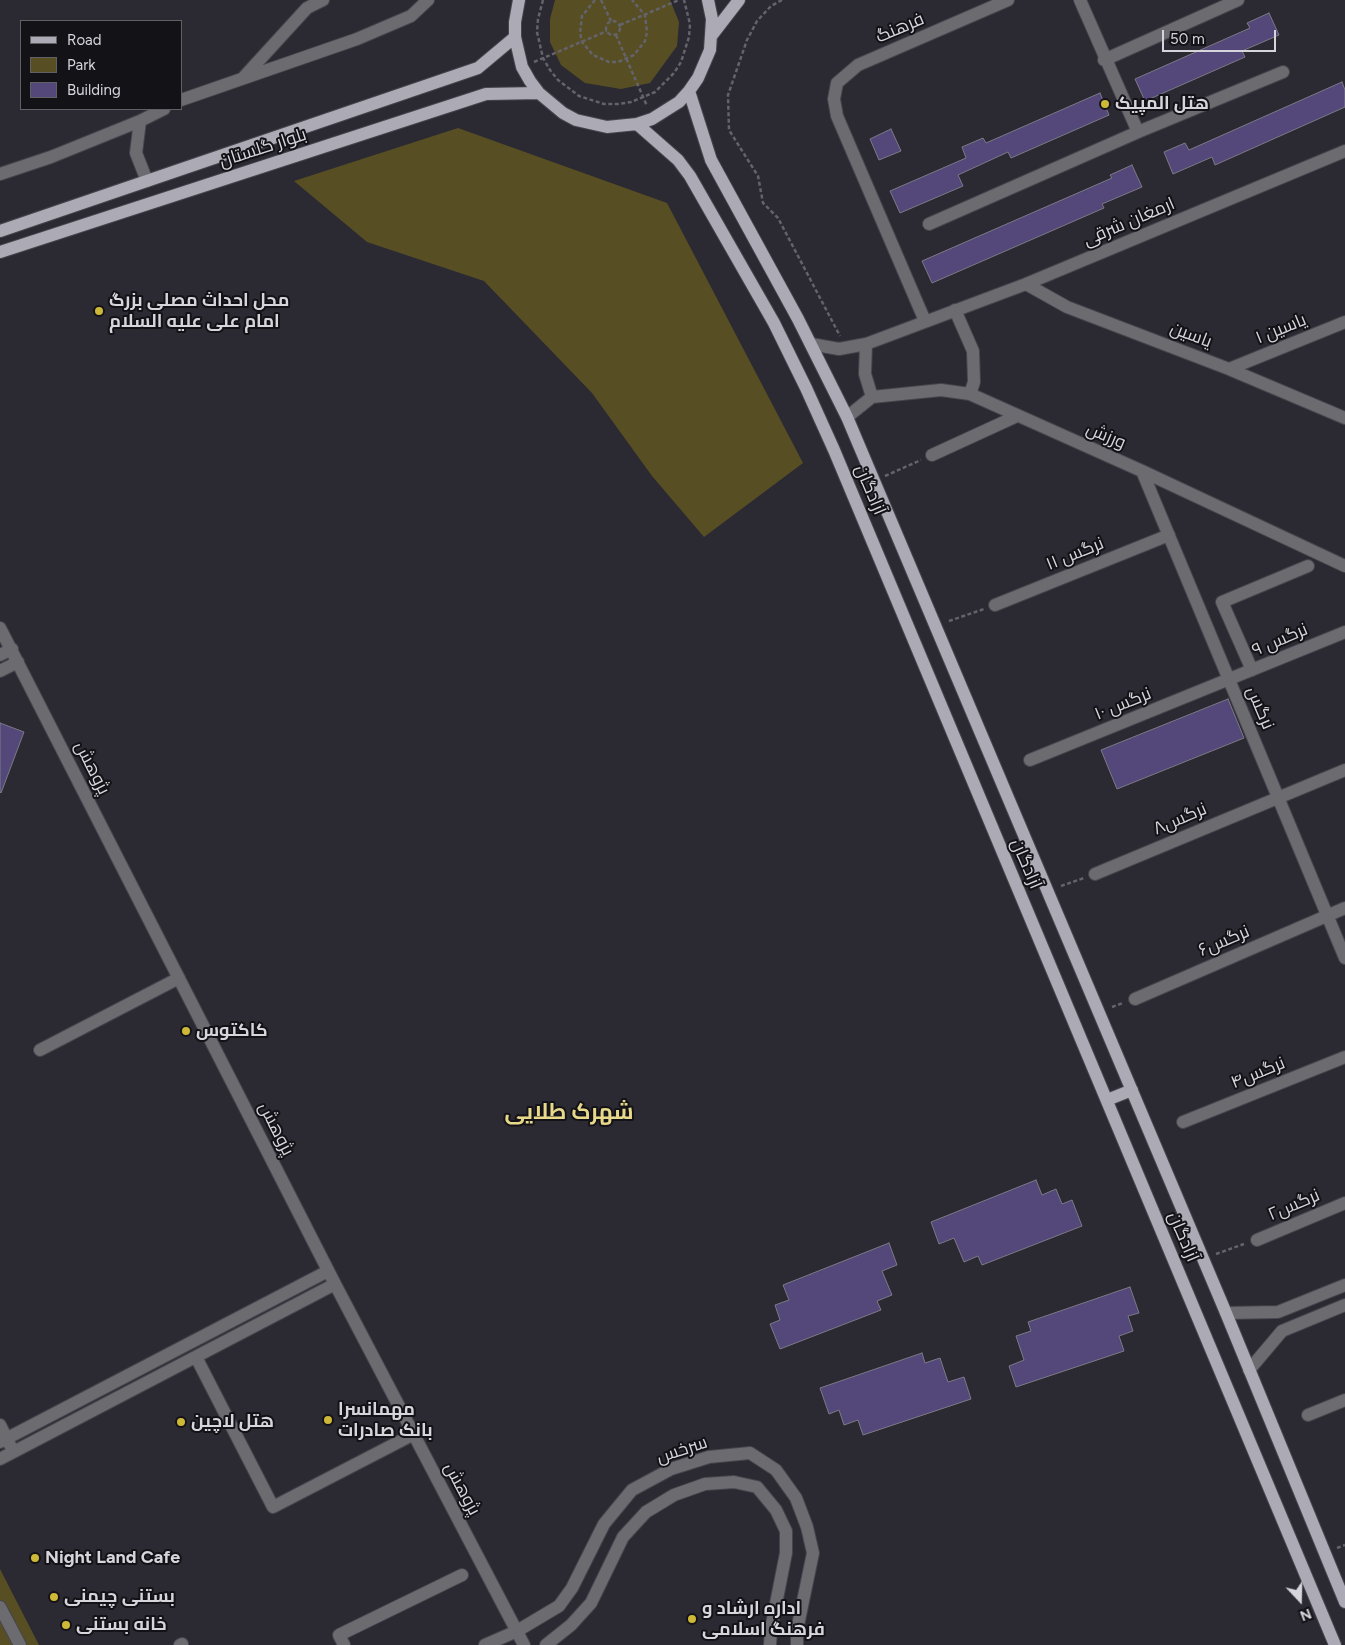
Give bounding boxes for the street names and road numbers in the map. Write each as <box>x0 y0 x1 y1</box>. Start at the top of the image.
street label: فرهنگ <box>872 8 928 48</box>
street label: بلوار گلستان <box>217 124 309 172</box>
street label: ارمغان شرقی <box>1080 193 1178 251</box>
street label: یاسین ۱ <box>1252 309 1310 349</box>
street label: یاسین <box>1167 317 1215 353</box>
street label: ورزش <box>1083 418 1129 454</box>
street label: آزادگان <box>850 462 890 518</box>
street label: نرگس ۱۱ <box>1043 533 1107 575</box>
street label: نرگس ۹ <box>1249 619 1311 661</box>
street label: نرگس ۱۰ <box>1091 683 1155 725</box>
street label: نرگس <box>1241 683 1279 733</box>
street label: پژوهش <box>69 738 115 798</box>
street label: نرگس۸ <box>1150 798 1210 840</box>
street label: آزادگان <box>1006 836 1046 892</box>
street label: نرگس۶ <box>1195 921 1253 961</box>
street label: نرگس۴ <box>1228 1052 1288 1094</box>
street label: پژوهش <box>253 1099 299 1159</box>
street label: نرگس۲ <box>1265 1184 1323 1226</box>
street label: آزادگان <box>1163 1209 1203 1265</box>
street label: سرخس <box>654 1432 710 1468</box>
street label: پژوهش <box>439 1459 485 1519</box>

